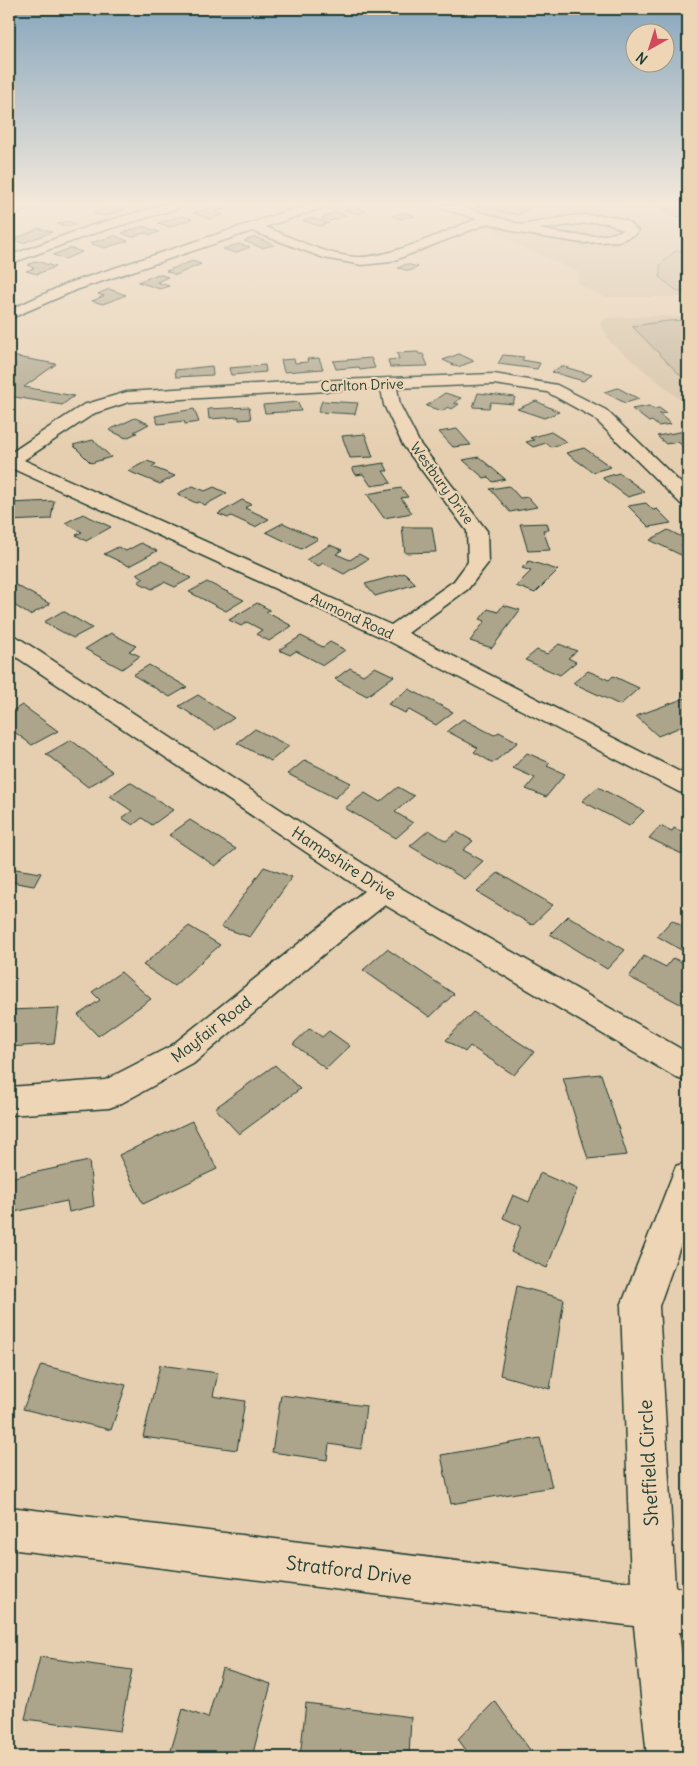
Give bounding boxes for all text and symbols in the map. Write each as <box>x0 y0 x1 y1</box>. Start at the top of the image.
north arrow <box>624 22 674 72</box>
text: N <box>632 48 651 68</box>
street label: Carlton Drive <box>320 375 404 395</box>
street label: Westbury Drive <box>406 439 478 527</box>
street label: Aumond Road <box>307 589 397 643</box>
street label: Hampshire Drive <box>288 822 400 904</box>
street label: Mayfair Road <box>167 991 255 1067</box>
street label: Sheffield Circle <box>633 1399 663 1527</box>
street label: Stratford Drive <box>285 1550 413 1590</box>

